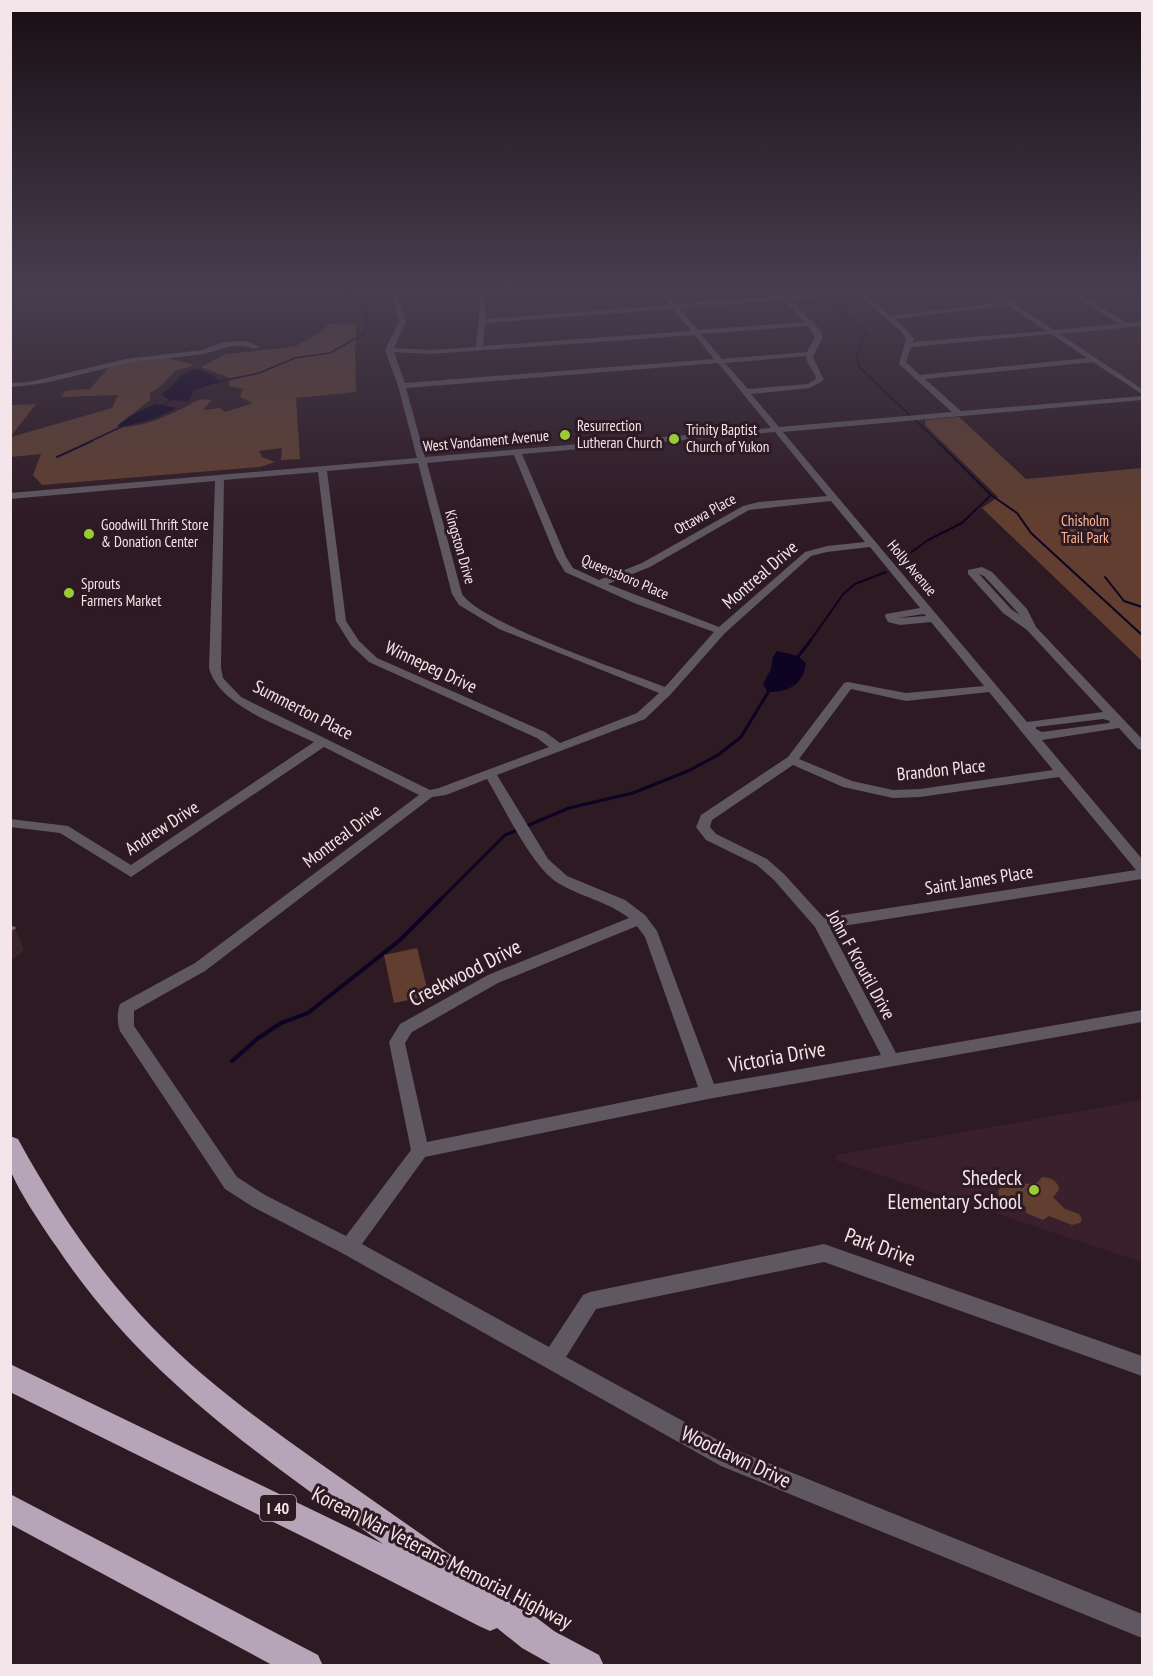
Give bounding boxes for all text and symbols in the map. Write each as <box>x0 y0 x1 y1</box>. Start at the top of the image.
place label: Resurrection Lutheran Church <box>577 416 662 452</box>
place label: Trinity Baptist Church of Yukon <box>686 420 769 456</box>
street label: West Vandament Avenue <box>422 426 550 455</box>
marker: Resurrection Lutheran Church <box>558 428 572 442</box>
marker: Trinity Baptist Church of Yukon <box>667 432 681 446</box>
street label: Ottawa Place <box>670 489 739 538</box>
street label: Kingston Drive <box>441 508 480 586</box>
park label: Chisholm Trail Park <box>1061 511 1109 547</box>
place label: Goodwill Thrift Store & Donation Center <box>101 515 209 551</box>
marker: Goodwill Thrift Store & Donation Center <box>82 527 96 541</box>
street label: Montreal Drive <box>717 536 802 614</box>
street label: Holly Avenue <box>883 536 941 600</box>
street label: Queensboro Place <box>579 550 672 603</box>
place label: Sprouts Farmers Market <box>81 574 161 610</box>
marker: Sprouts Farmers Market <box>62 586 76 600</box>
street label: Winnepeg Drive <box>382 635 481 698</box>
street label: Summerton Place <box>249 675 357 745</box>
street label: Brandon Place <box>896 753 986 786</box>
street label: Andrew Drive <box>121 795 203 860</box>
street label: Montreal Drive <box>298 799 386 873</box>
street label: Saint James Place <box>923 860 1035 899</box>
street label: John F Kroutil Drive <box>821 905 901 1024</box>
street label: Creekwood Drive <box>404 933 525 1012</box>
street label: Victoria Drive <box>725 1035 827 1078</box>
place label: Shedeck Elementary School <box>887 1164 1022 1215</box>
marker: Shedeck Elementary School <box>1027 1183 1041 1197</box>
street label: Park Drive <box>841 1221 919 1272</box>
street label: Woodlawn Drive <box>677 1419 795 1494</box>
street label: Korean War Veterans Memorial Highway <box>308 1480 577 1635</box>
road number: I 40 <box>260 1495 296 1521</box>

